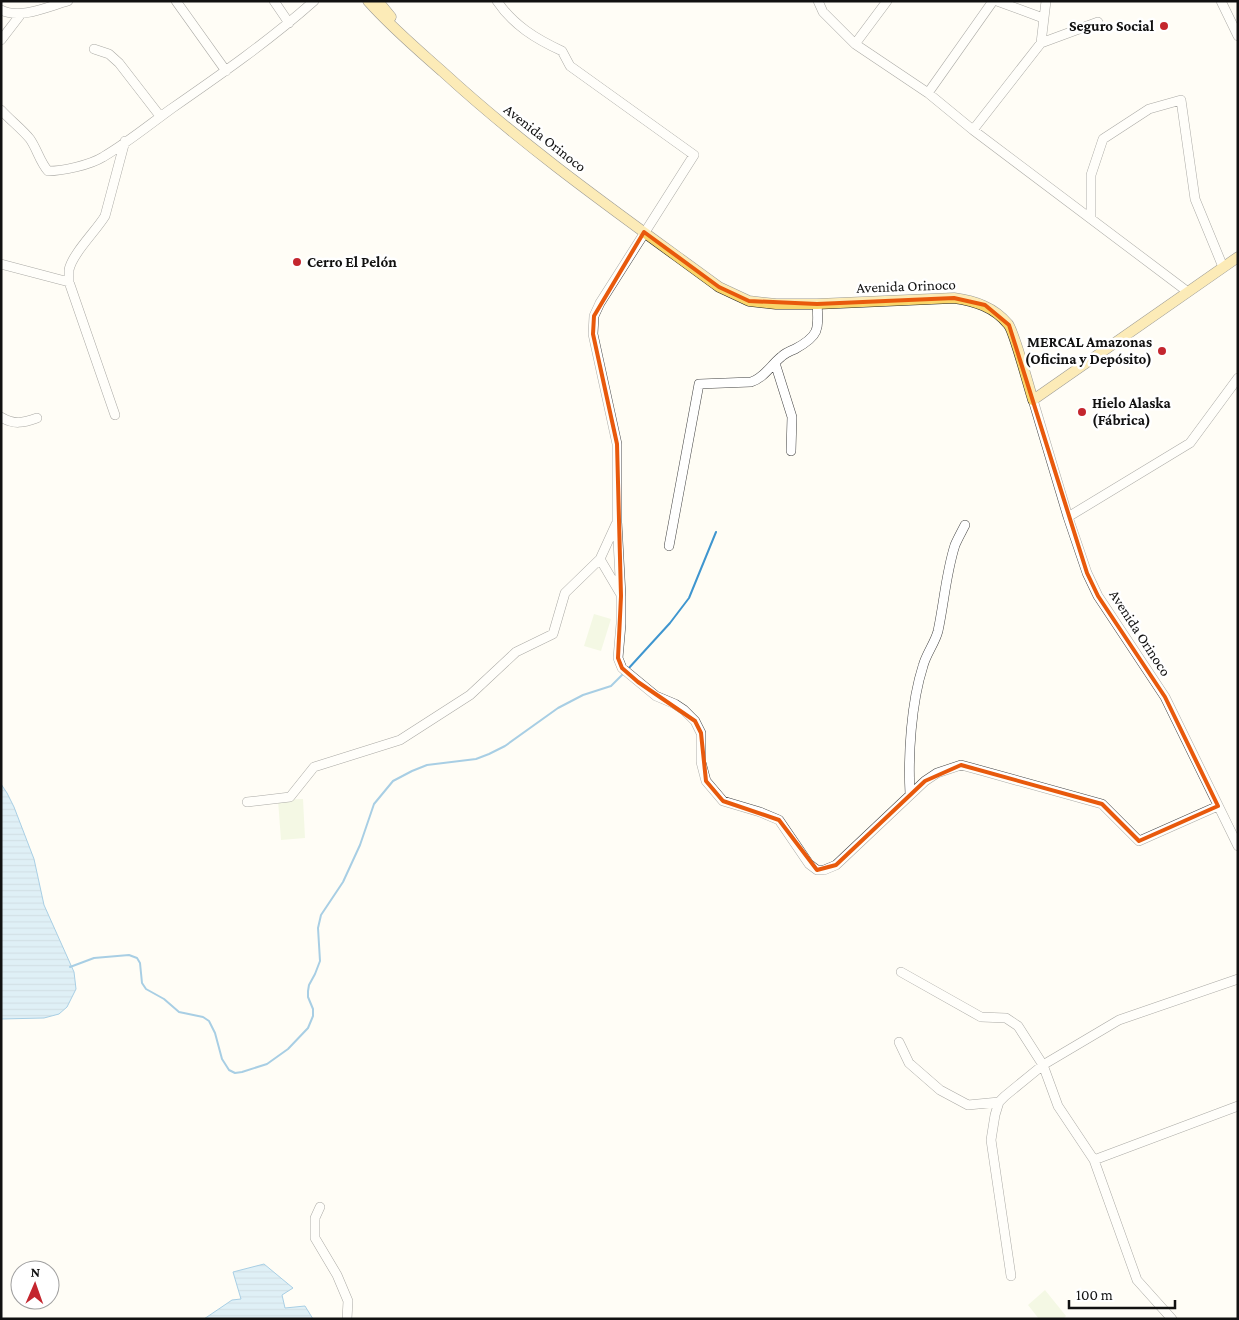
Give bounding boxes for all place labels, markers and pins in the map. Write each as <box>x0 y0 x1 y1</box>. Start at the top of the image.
place label: Seguro Social <box>1069 18 1155 34</box>
marker: Seguro Social <box>1158 20 1170 32</box>
place label: Cerro El Pelón <box>307 254 397 270</box>
marker: Cerro El Pelón <box>291 256 303 268</box>
place label: MERCAL Amazonas (Oficina y Depósito) <box>1025 334 1152 368</box>
marker: MERCAL Amazonas (Oficina y Depósito) <box>1156 345 1168 357</box>
place label: Hielo Alaska (Fábrica) <box>1092 395 1171 429</box>
marker: Hielo Alaska (Fábrica) <box>1076 406 1088 418</box>

